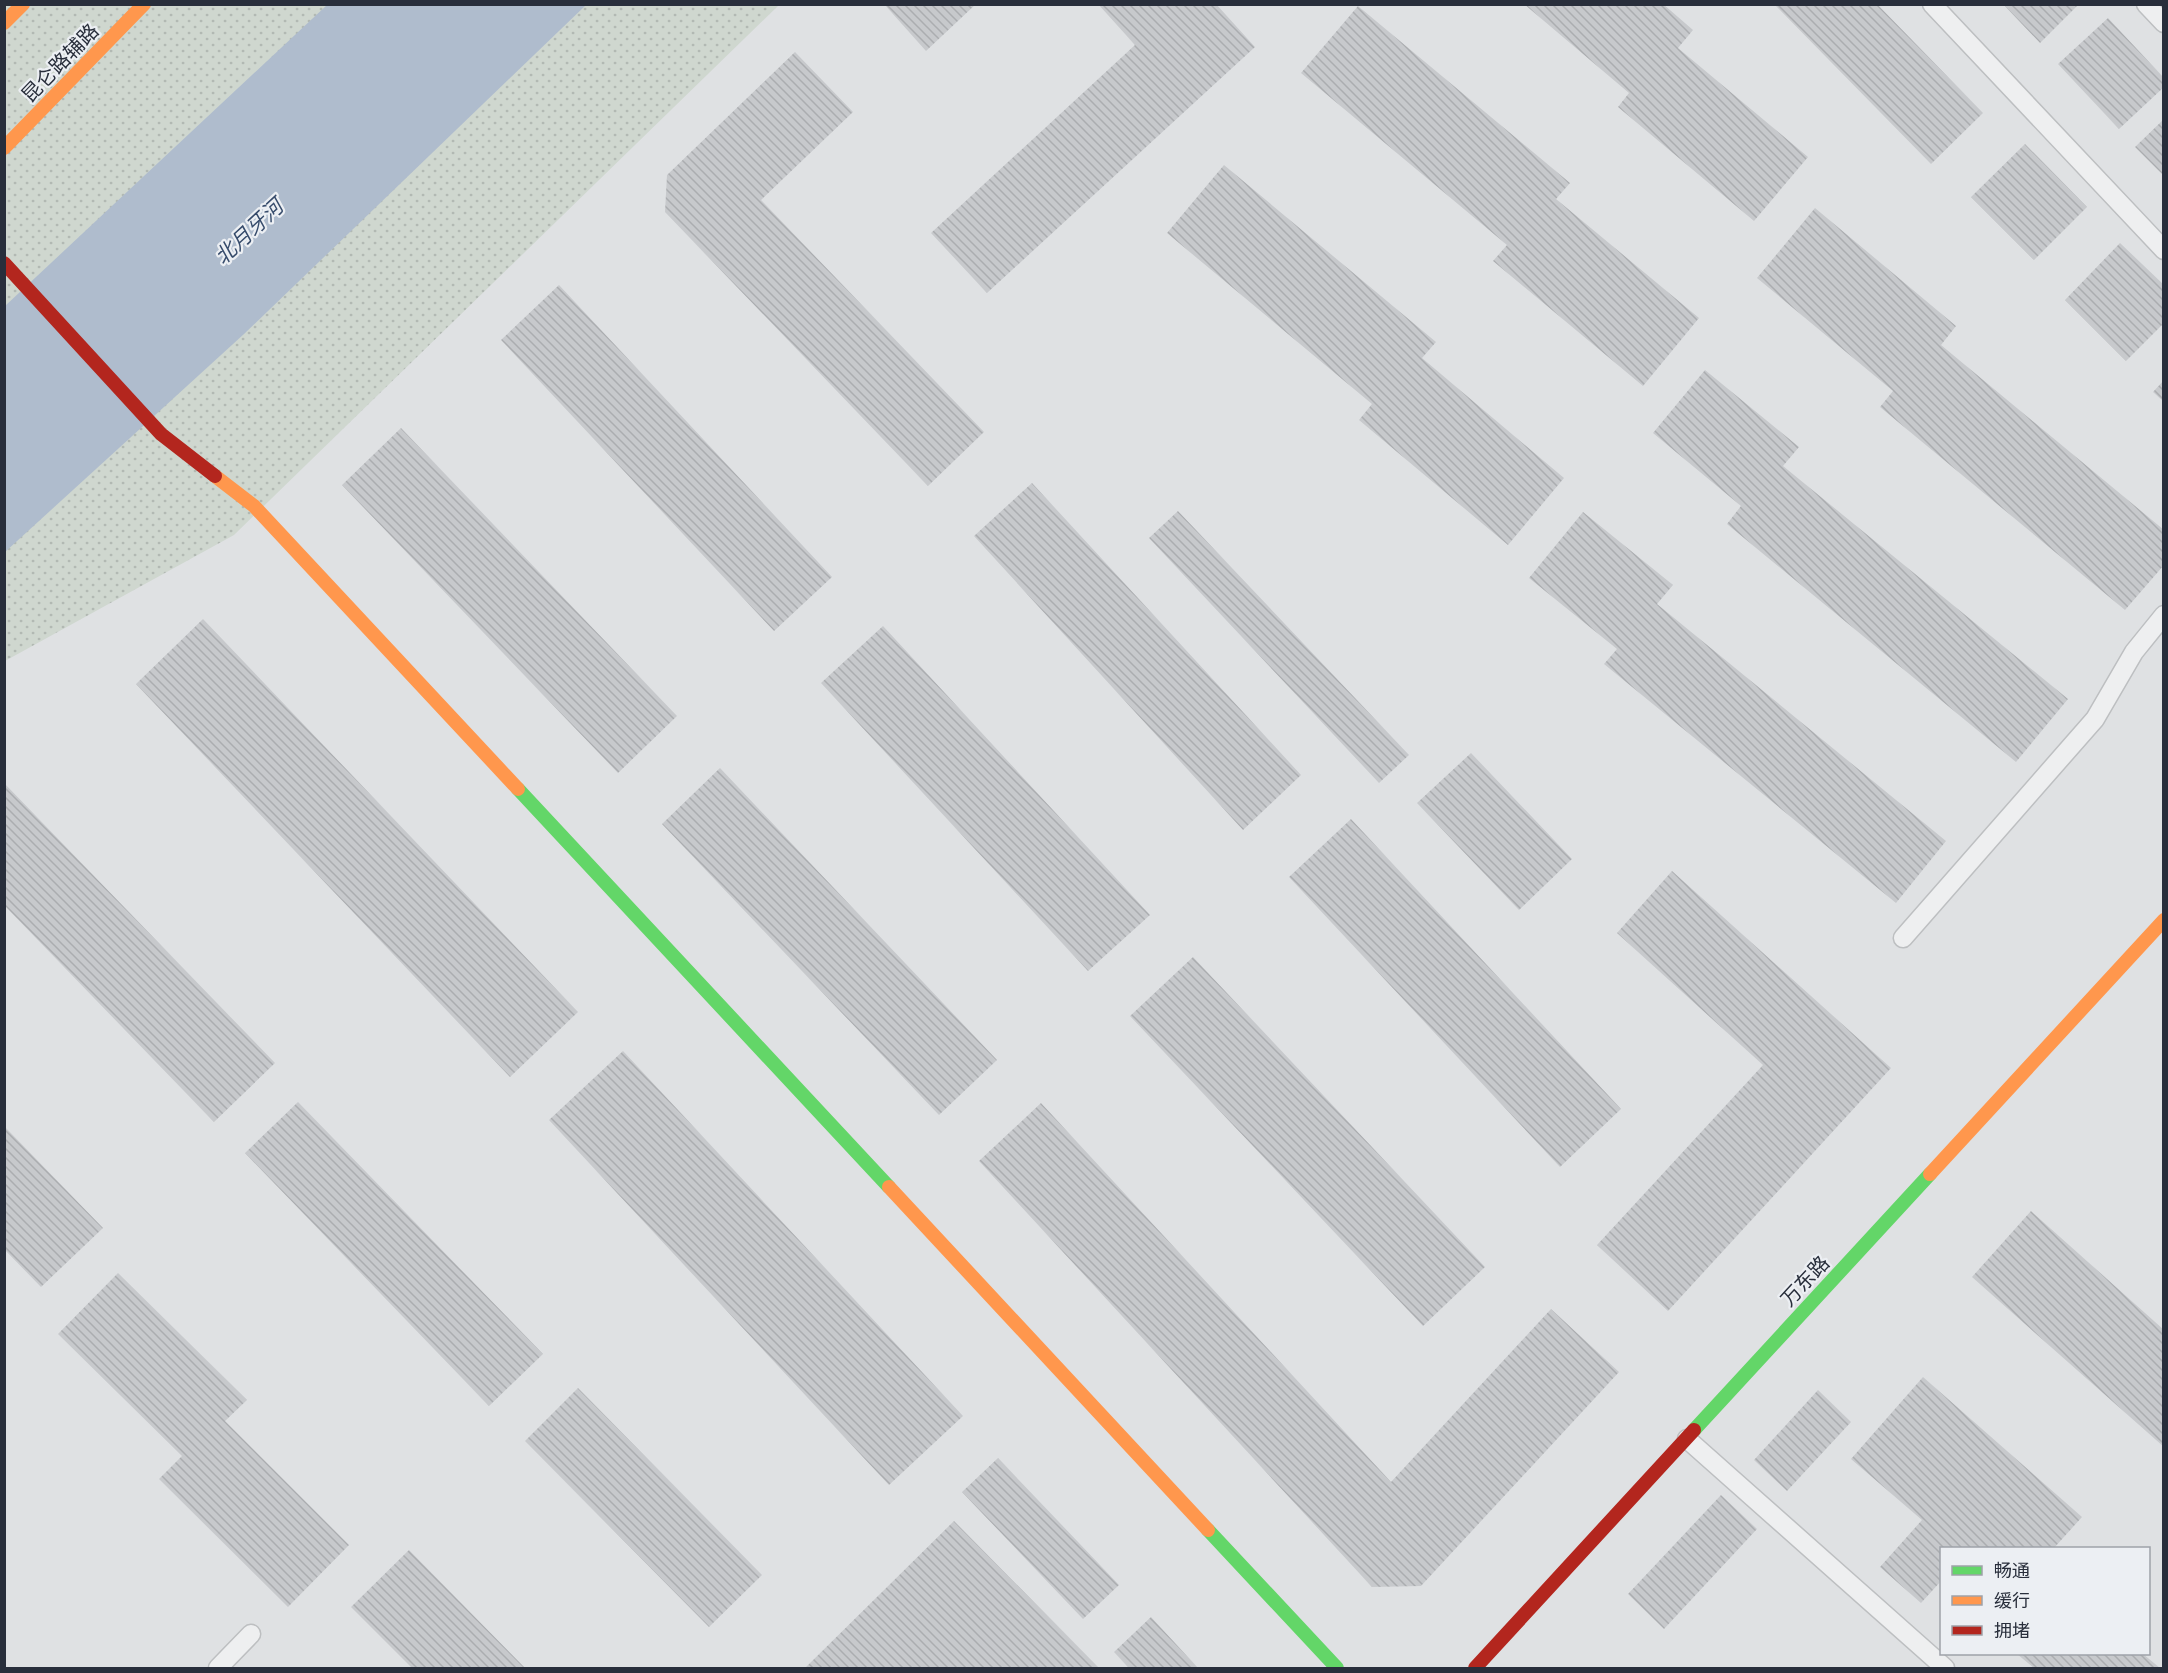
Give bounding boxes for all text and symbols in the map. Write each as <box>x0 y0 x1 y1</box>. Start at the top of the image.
street label: 昆仑路辅路 <box>15 17 105 109</box>
water label: 北月牙河 <box>208 190 292 271</box>
street label: 万东路 <box>1774 1250 1836 1312</box>
legend <box>1940 1547 2150 1655</box>
text: 畅通 <box>1994 1558 2030 1583</box>
text: 缓行 <box>1994 1588 2030 1613</box>
text: 拥堵 <box>1994 1618 2030 1643</box>

